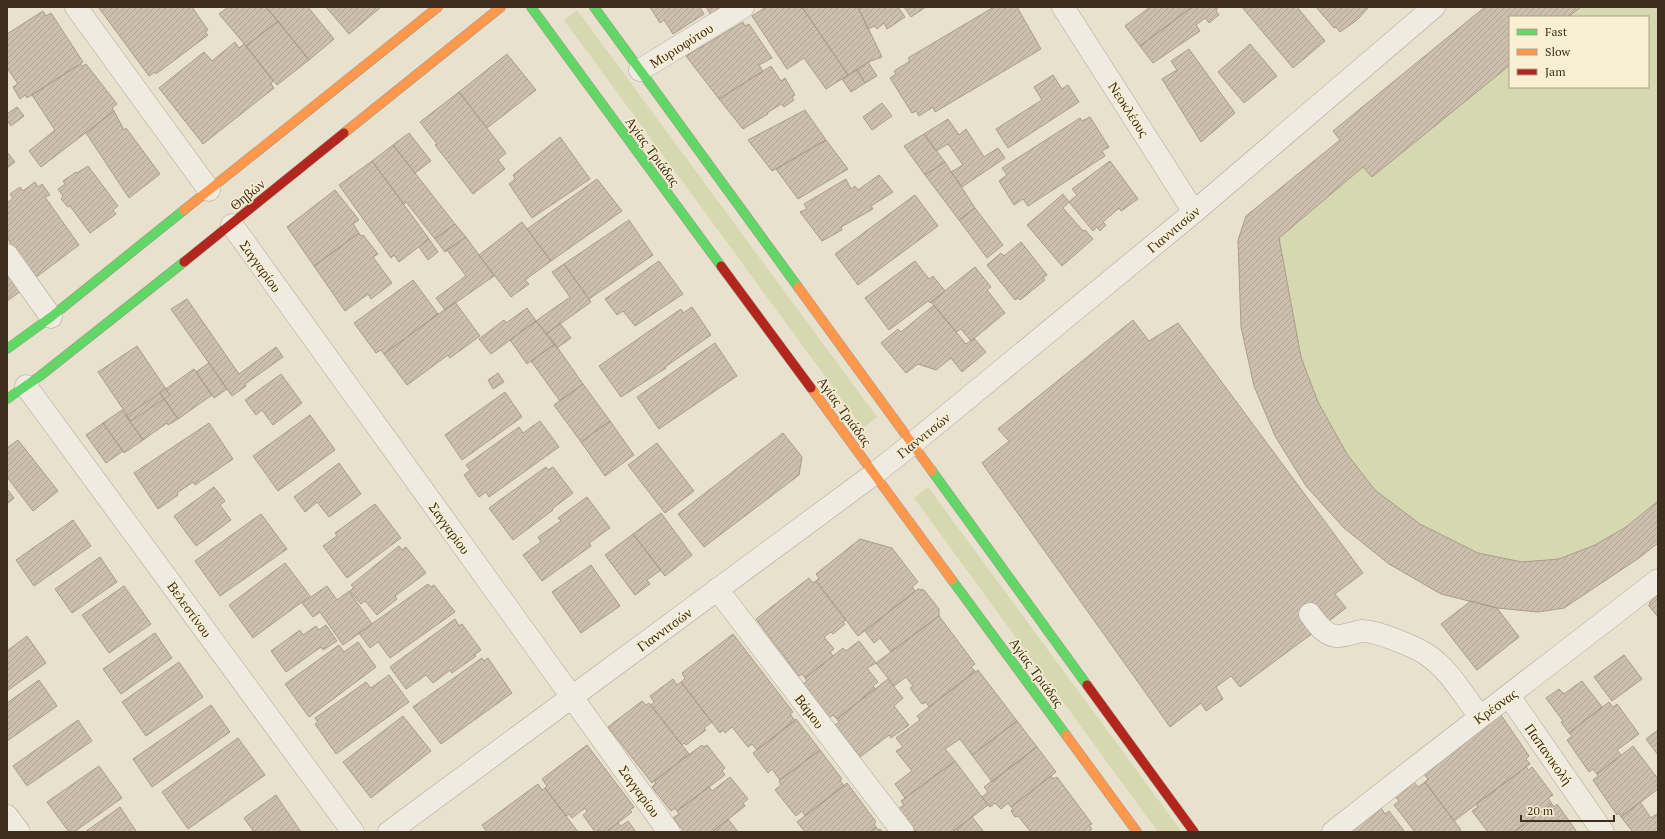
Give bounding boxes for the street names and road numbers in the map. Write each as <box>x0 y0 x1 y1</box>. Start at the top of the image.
street label: Μυριοφύτου <box>646 18 716 72</box>
street label: Νεοκλέους <box>1104 78 1154 141</box>
street label: Αγίας Τριάδας <box>621 112 685 190</box>
street label: Θηβών <box>225 174 269 214</box>
street label: Γιαννιτσών <box>1142 201 1204 257</box>
street label: Σαγγαρίου <box>236 236 286 296</box>
street label: Αγίας Τριάδας <box>813 372 877 450</box>
street label: Γιαννιτσών <box>892 408 954 462</box>
street label: Σαγγαρίου <box>425 498 475 558</box>
street label: Βελεστίνου <box>163 577 217 641</box>
street label: Γιαννιτσών <box>633 603 695 655</box>
street label: Αγίας Τριάδας <box>1005 633 1069 711</box>
street label: Κρέσνας <box>1469 683 1521 728</box>
street label: Βάμου <box>791 690 829 732</box>
street label: Παπανικολή <box>1521 719 1577 789</box>
street label: Σαγγαρίου <box>615 761 665 821</box>

